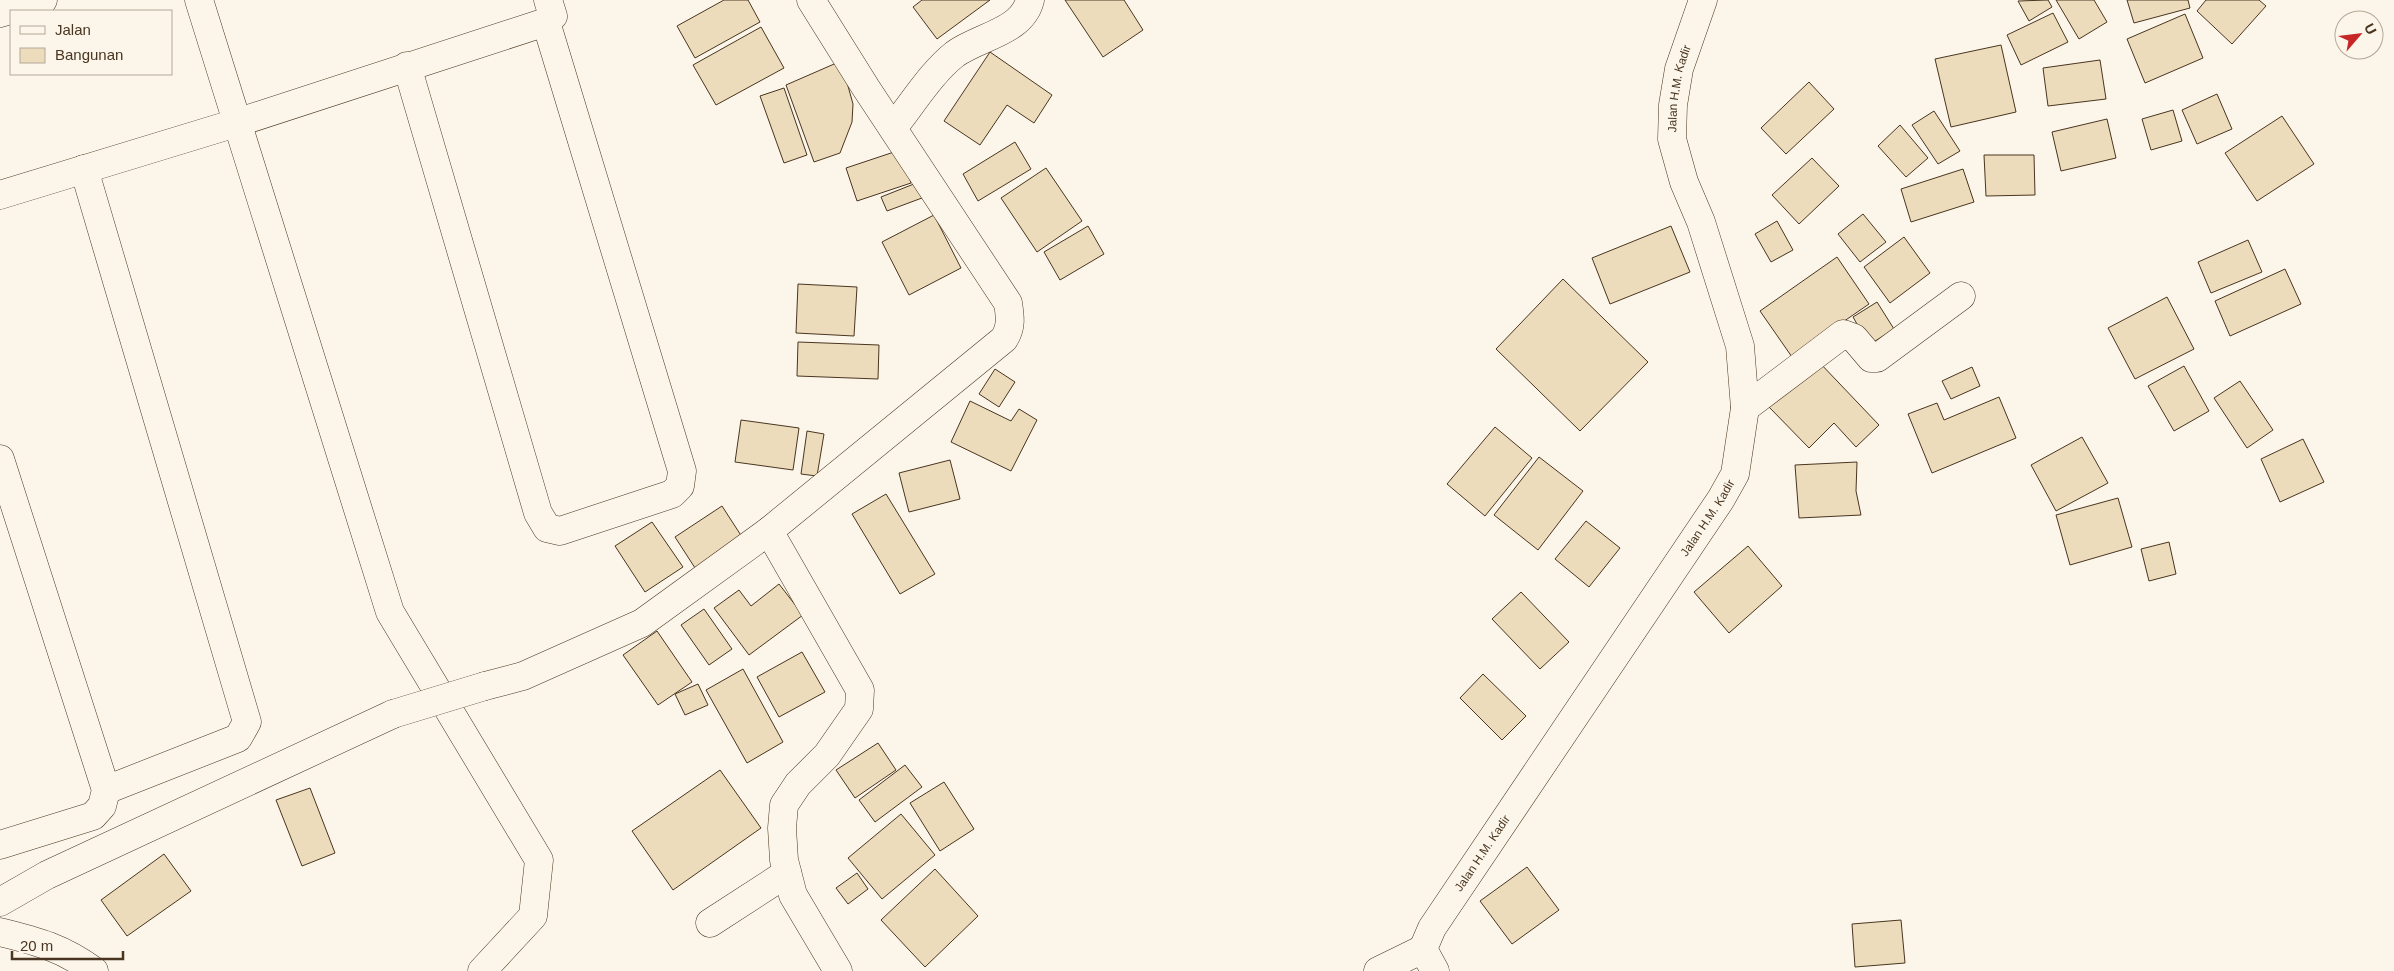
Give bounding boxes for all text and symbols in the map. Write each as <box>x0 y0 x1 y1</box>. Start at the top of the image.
legend <box>10 10 172 75</box>
north arrow <box>2334 10 2384 60</box>
text: Jalan <box>55 21 91 38</box>
text: U <box>2361 21 2380 37</box>
street label: Jalan H.M. Kadir <box>1665 43 1694 133</box>
text: Bangunan <box>55 46 123 63</box>
street label: Jalan H.M. Kadir <box>1677 477 1737 559</box>
street label: Jalan H.M. Kadir <box>1452 813 1513 894</box>
scale bar <box>12 928 124 960</box>
text: 20 m <box>20 937 53 954</box>

